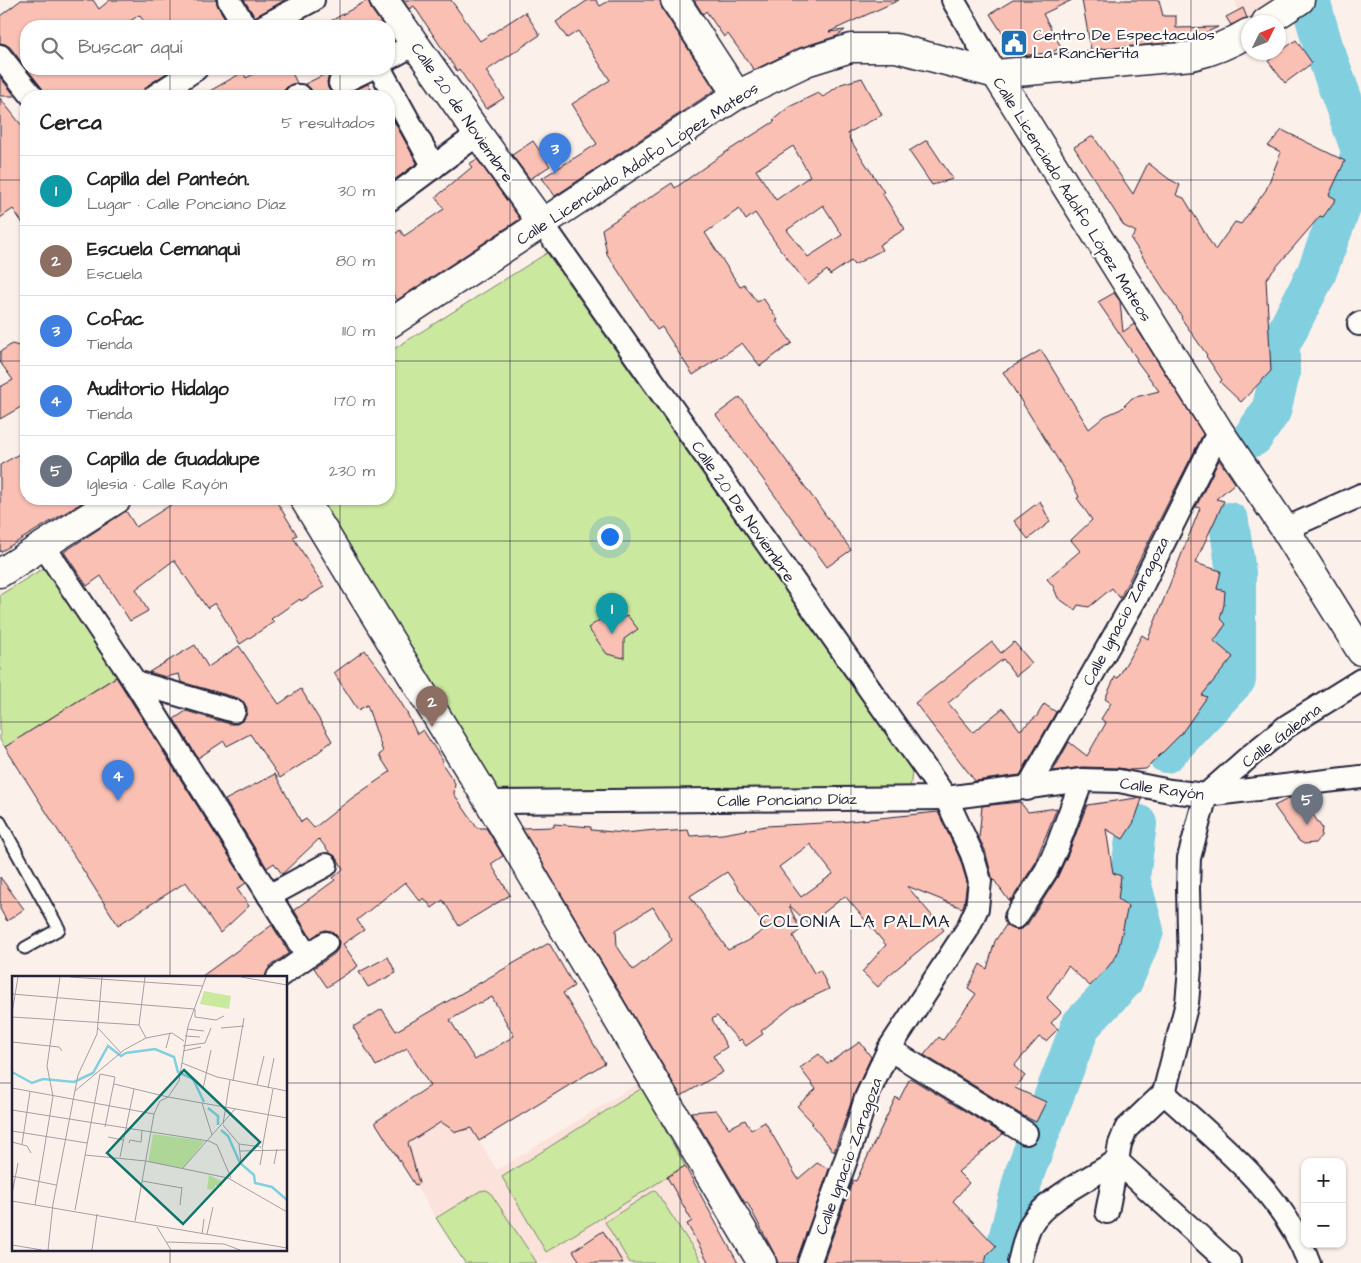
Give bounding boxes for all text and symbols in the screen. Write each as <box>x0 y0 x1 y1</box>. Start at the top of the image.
north arrow <box>1241 15 1286 60</box>
search box <box>20 20 395 75</box>
place label: Centro De Espectaculos La Rancherita <box>1033 24 1215 64</box>
public building icon: Centro De Espectaculos La Rancherita <box>999 28 1029 58</box>
icon: search <box>38 34 66 62</box>
text: Buscar aquí <box>78 34 182 61</box>
street label: Calle 20 de Noviembre <box>406 38 519 187</box>
street label: Calle Licenciado Adolfo López Mateos <box>987 73 1157 326</box>
street label: Calle Licenciado Adolfo López Mateos <box>512 77 763 251</box>
text: Cerca <box>40 108 102 137</box>
text: 5 resultados <box>281 112 375 134</box>
pin: 3 <box>539 133 571 174</box>
text: Capilla del Panteón. <box>87 166 250 193</box>
text: 1 <box>55 180 57 202</box>
text: 30 m <box>338 180 375 202</box>
text: Lugar · Calle Ponciano Díaz <box>87 193 286 215</box>
text: Escuela Cemanqui <box>87 236 240 263</box>
text: 2 <box>51 250 61 272</box>
text: 80 m <box>336 250 375 272</box>
text: Escuela <box>87 263 142 285</box>
text: Cofac <box>87 306 144 333</box>
text: 3 <box>52 320 60 342</box>
text: 110 m <box>342 320 375 342</box>
text: Tienda <box>87 333 132 355</box>
text: Auditorio Hidalgo <box>87 376 229 403</box>
text: 4 <box>51 390 61 412</box>
text: 170 m <box>334 390 375 412</box>
text: Tienda <box>87 403 132 425</box>
street label: Calle 20 De Noviembre <box>686 436 801 587</box>
text: Capilla de Guadalupe <box>87 446 260 473</box>
text: 5 <box>50 460 62 482</box>
text: 230 m <box>329 460 375 482</box>
text: Iglesia · Calle Rayón <box>87 473 227 495</box>
your location <box>597 524 623 550</box>
street label: Calle Ignacio Zaragoza <box>1077 533 1175 690</box>
pin: 1 <box>596 593 628 634</box>
pin: 2 <box>416 686 448 727</box>
street label: Calle Galeana <box>1237 699 1326 773</box>
pin: 4 <box>102 760 134 801</box>
street label: Calle Rayón <box>1118 772 1205 807</box>
pin: 5 <box>1291 784 1323 825</box>
street label: Calle Ponciano Díaz <box>717 788 857 812</box>
district label: COLONIA LA PALMA <box>759 909 951 934</box>
inset map <box>12 976 288 1250</box>
street label: Calle Ignacio Zaragoza <box>810 1075 888 1238</box>
map controls <box>1301 1158 1346 1248</box>
button: + <box>1301 1158 1346 1203</box>
button: − <box>1301 1203 1346 1248</box>

